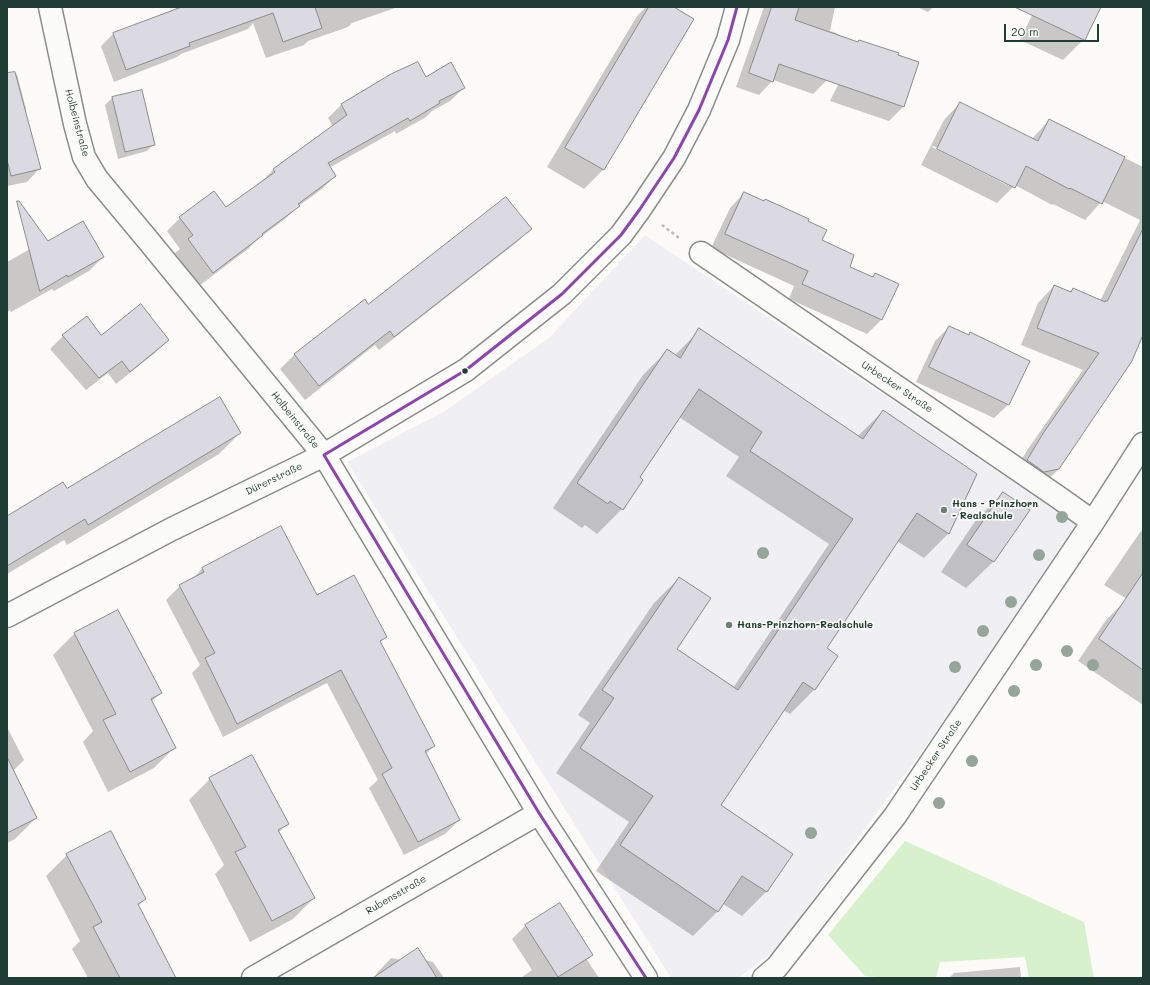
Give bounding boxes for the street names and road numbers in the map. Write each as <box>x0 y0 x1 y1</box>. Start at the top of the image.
street label: Holbeinstraße <box>62 88 92 158</box>
street label: Urbecker Straße <box>859 359 935 415</box>
street label: Holbeinstraße <box>268 389 322 451</box>
street label: Dürerstraße <box>244 460 304 498</box>
street label: Urbecker Straße <box>908 717 964 793</box>
street label: Rubensstraße <box>364 873 428 917</box>

